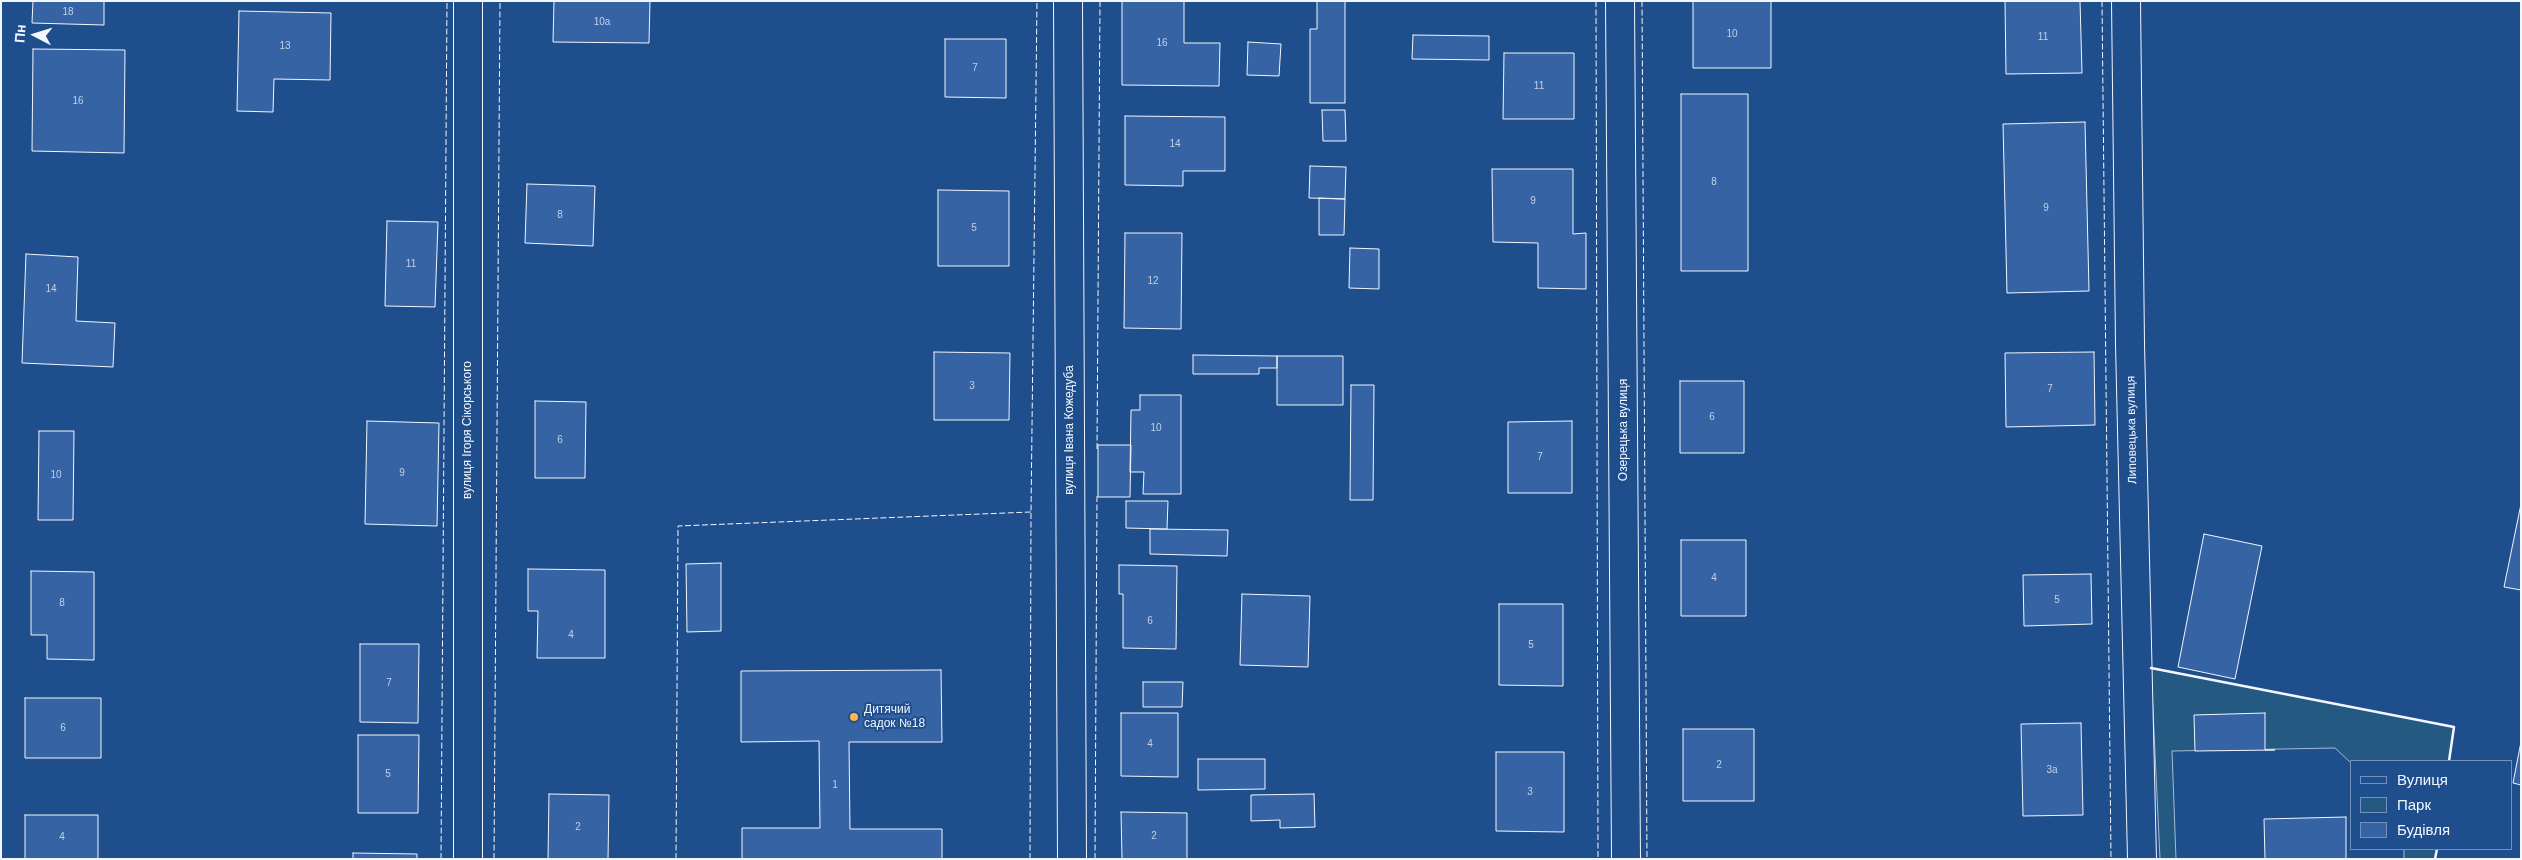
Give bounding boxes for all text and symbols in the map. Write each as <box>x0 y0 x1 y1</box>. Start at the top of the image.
house number: 18 <box>62 6 74 18</box>
north arrow <box>10 10 60 60</box>
house number: 10а <box>594 16 610 28</box>
text: Пн <box>11 24 29 44</box>
house number: 10 <box>1726 28 1738 40</box>
house number: 11 <box>2038 31 2048 43</box>
house number: 16 <box>1156 37 1168 49</box>
house number: 13 <box>279 40 291 52</box>
house number: 7 <box>972 62 978 74</box>
house number: 11 <box>1534 80 1544 92</box>
house number: 16 <box>72 95 84 107</box>
house number: 14 <box>1169 138 1181 150</box>
house number: 8 <box>1711 176 1717 188</box>
house number: 9 <box>1530 195 1536 207</box>
house number: 9 <box>2043 202 2049 214</box>
house number: 8 <box>557 209 563 221</box>
house number: 5 <box>971 222 977 234</box>
house number: 11 <box>406 258 416 270</box>
house number: 12 <box>1147 275 1159 287</box>
house number: 14 <box>45 283 57 295</box>
street label: вулиця Ігоря Сікорського <box>461 361 475 499</box>
street label: вулиця Івана Кожедуба <box>1063 365 1077 495</box>
street label: Липовецька вулиця <box>2124 376 2140 484</box>
street label: Озерецька вулиця <box>1617 379 1631 481</box>
house number: 3 <box>969 380 975 392</box>
house number: 7 <box>2047 383 2053 395</box>
house number: 6 <box>1709 411 1715 423</box>
house number: 10 <box>1150 422 1162 434</box>
house number: 6 <box>557 434 563 446</box>
house number: 7 <box>1537 451 1543 463</box>
house number: 9 <box>399 467 405 479</box>
house number: 10 <box>50 469 62 481</box>
house number: 4 <box>1711 572 1717 584</box>
house number: 5 <box>2054 594 2060 606</box>
house number: 8 <box>59 597 65 609</box>
house number: 6 <box>1147 615 1153 627</box>
house number: 4 <box>568 629 574 641</box>
house number: 5 <box>1528 639 1534 651</box>
house number: 7 <box>386 677 392 689</box>
place label: Дитячий садок №18 <box>864 703 925 731</box>
marker: Дитячий садок №18 <box>848 711 860 723</box>
house number: 6 <box>60 722 66 734</box>
house number: 4 <box>1147 738 1153 750</box>
house number: 2 <box>1716 759 1722 771</box>
legend <box>2350 760 2512 850</box>
house number: 3а <box>2046 764 2058 776</box>
house number: 5 <box>385 768 391 780</box>
text: Вулиця <box>2397 771 2448 788</box>
house number: 1 <box>832 779 838 791</box>
house number: 3 <box>1527 786 1533 798</box>
text: Парк <box>2397 796 2431 813</box>
house number: 2 <box>575 821 581 833</box>
text: Будівля <box>2397 821 2450 838</box>
house number: 2 <box>1151 830 1157 842</box>
house number: 4 <box>59 831 65 843</box>

